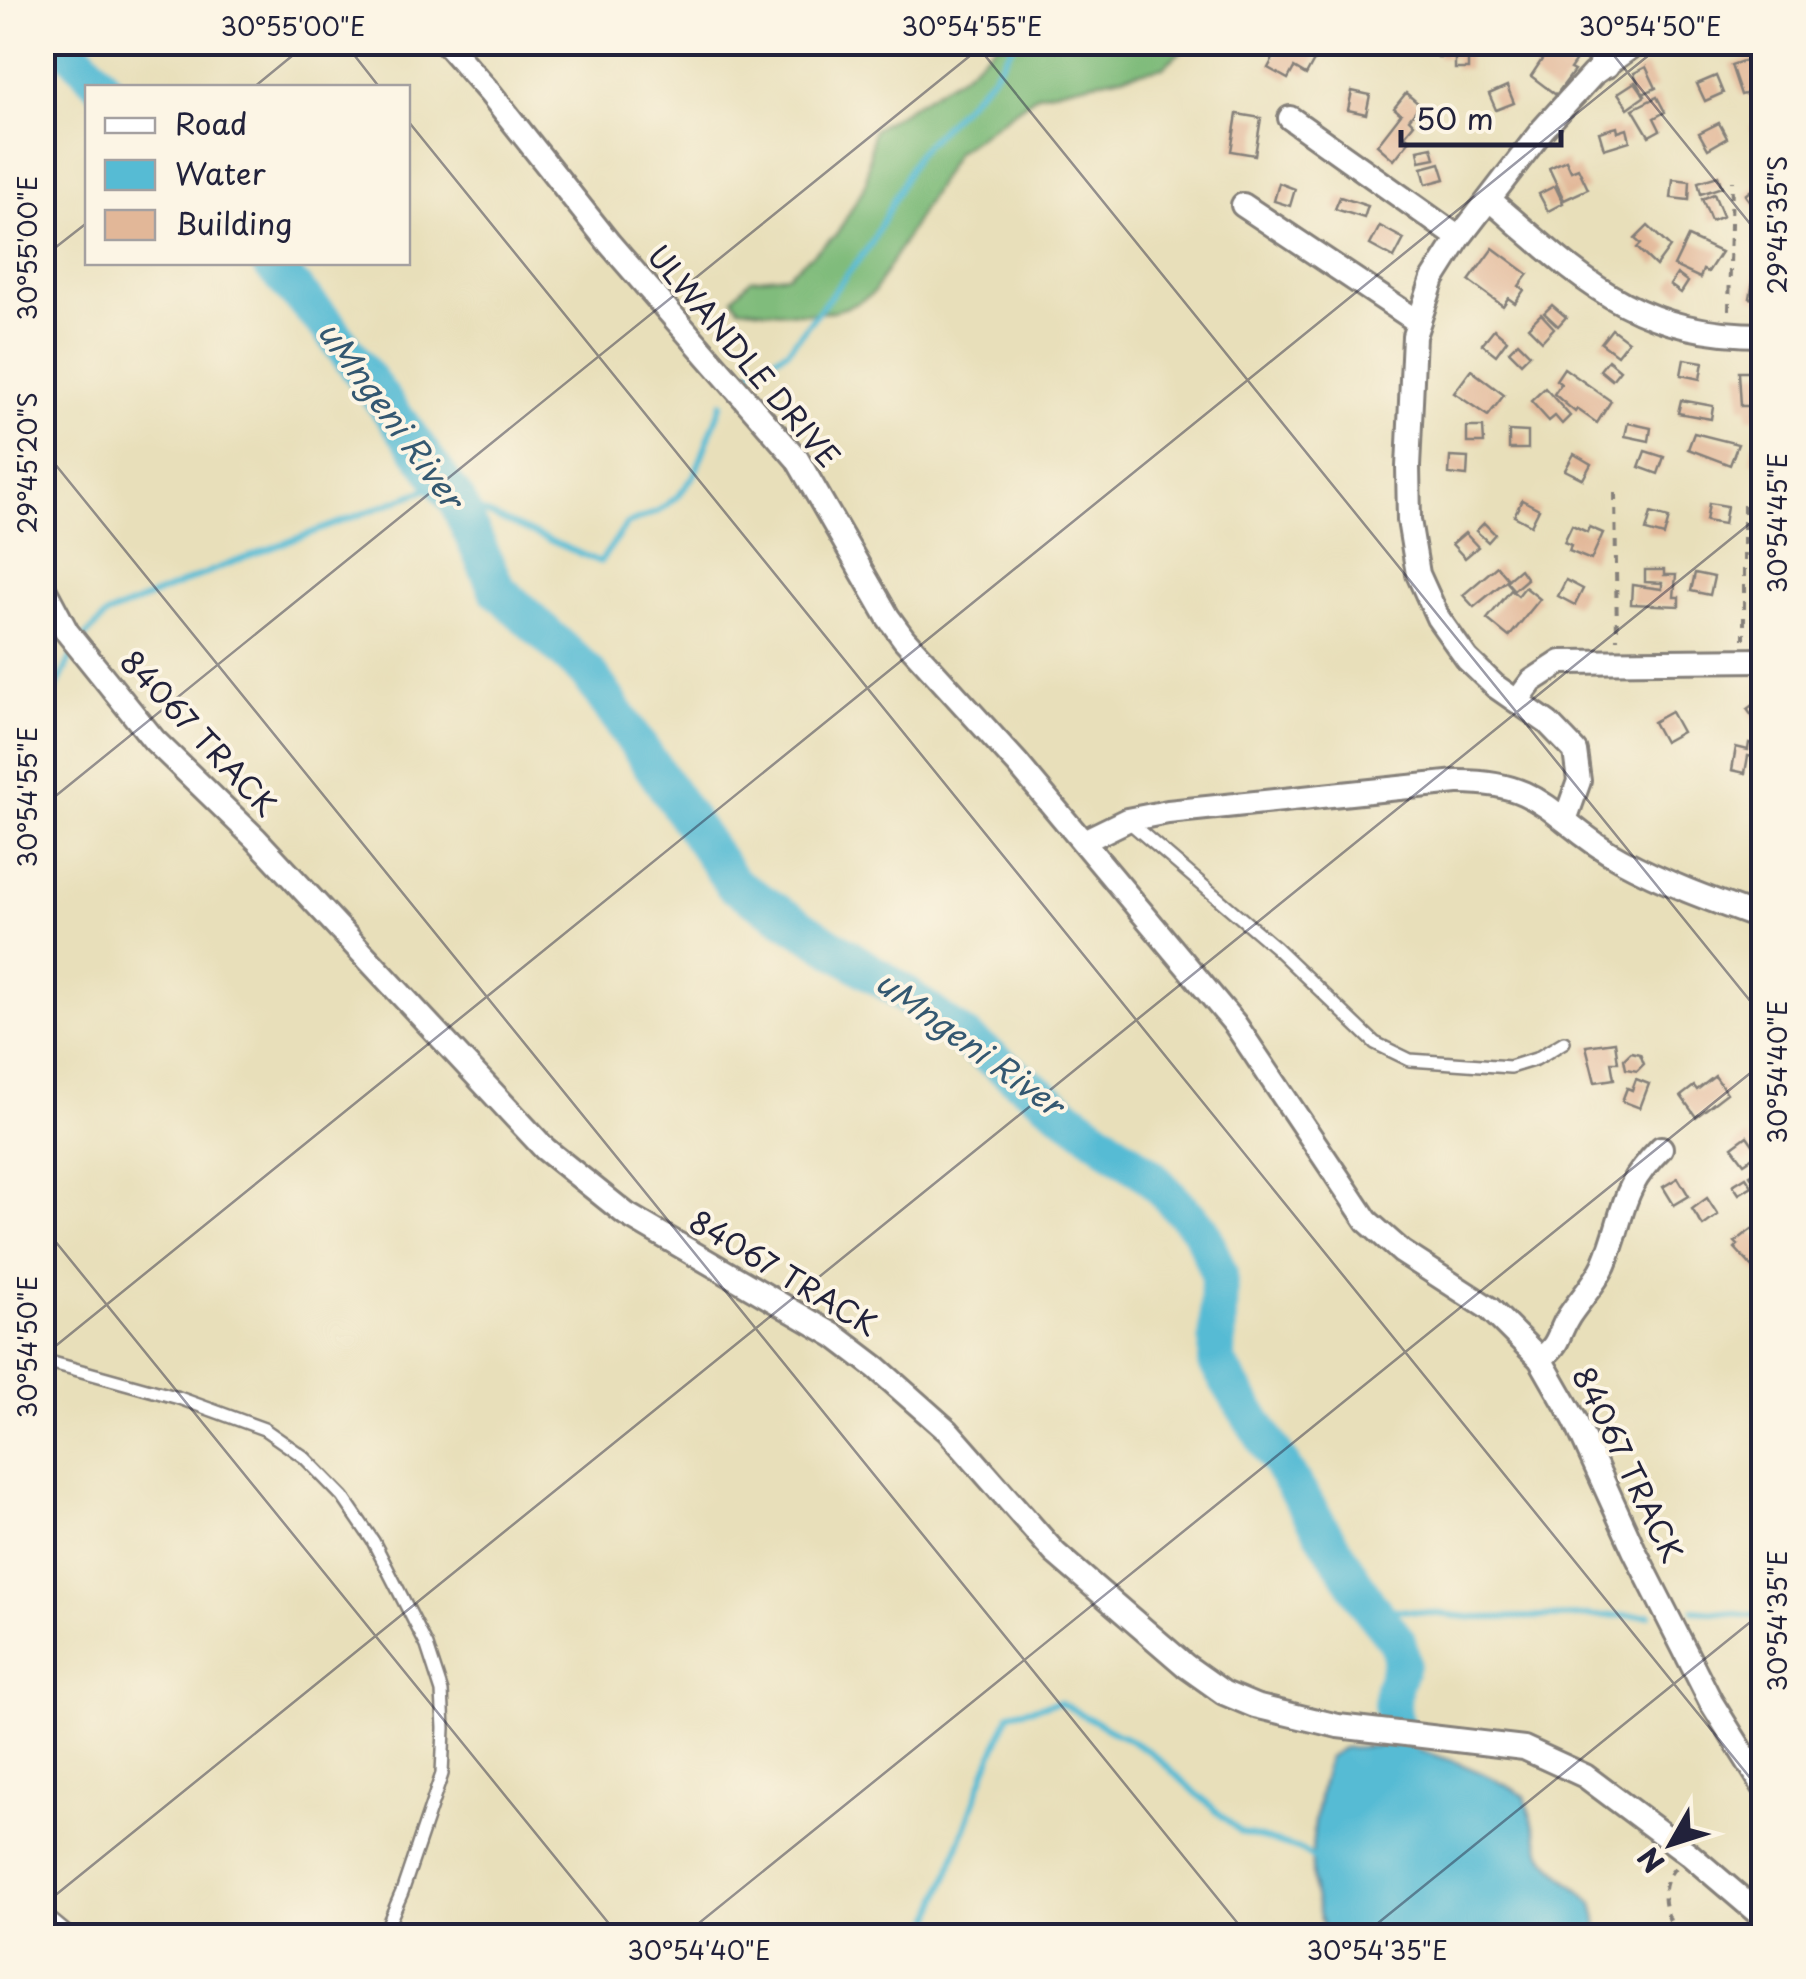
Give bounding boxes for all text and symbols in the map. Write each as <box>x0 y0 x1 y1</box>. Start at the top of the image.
text: 30°55'00"E <box>221 7 365 45</box>
text: 30°54'55"E <box>902 7 1042 45</box>
text: 30°54'50"E <box>1579 7 1721 45</box>
legend <box>85 85 410 265</box>
scale bar <box>1401 85 1561 147</box>
text: 50 m <box>1416 95 1494 140</box>
text: Road <box>175 100 248 145</box>
text: Water <box>175 150 266 195</box>
text: 29°45'35"S <box>1758 156 1796 294</box>
text: 30°55'00"E <box>8 176 46 320</box>
text: Building <box>175 200 292 245</box>
street label: ULWANDLE DRIVE <box>638 234 852 477</box>
water label: uMngeni River <box>307 310 479 521</box>
text: 29°45'20"S <box>8 392 46 534</box>
text: 30°54'45"E <box>1758 453 1796 593</box>
street label: 84067 TRACK <box>111 639 289 826</box>
text: 30°54'55"E <box>8 727 46 867</box>
water label: uMngeni River <box>866 958 1078 1130</box>
text: 30°54'40"E <box>1758 1000 1796 1144</box>
street label: 84067 TRACK <box>681 1198 887 1346</box>
text: 30°54'50"E <box>8 1276 46 1418</box>
street label: 84067 TRACK <box>1562 1358 1696 1570</box>
text: 30°54'35"E <box>1758 1550 1796 1692</box>
north arrow <box>1621 1794 1721 1894</box>
text: N <box>1627 1839 1674 1883</box>
text: 30°54'40"E <box>627 1931 771 1969</box>
text: 30°54'35"E <box>1306 1931 1448 1969</box>

